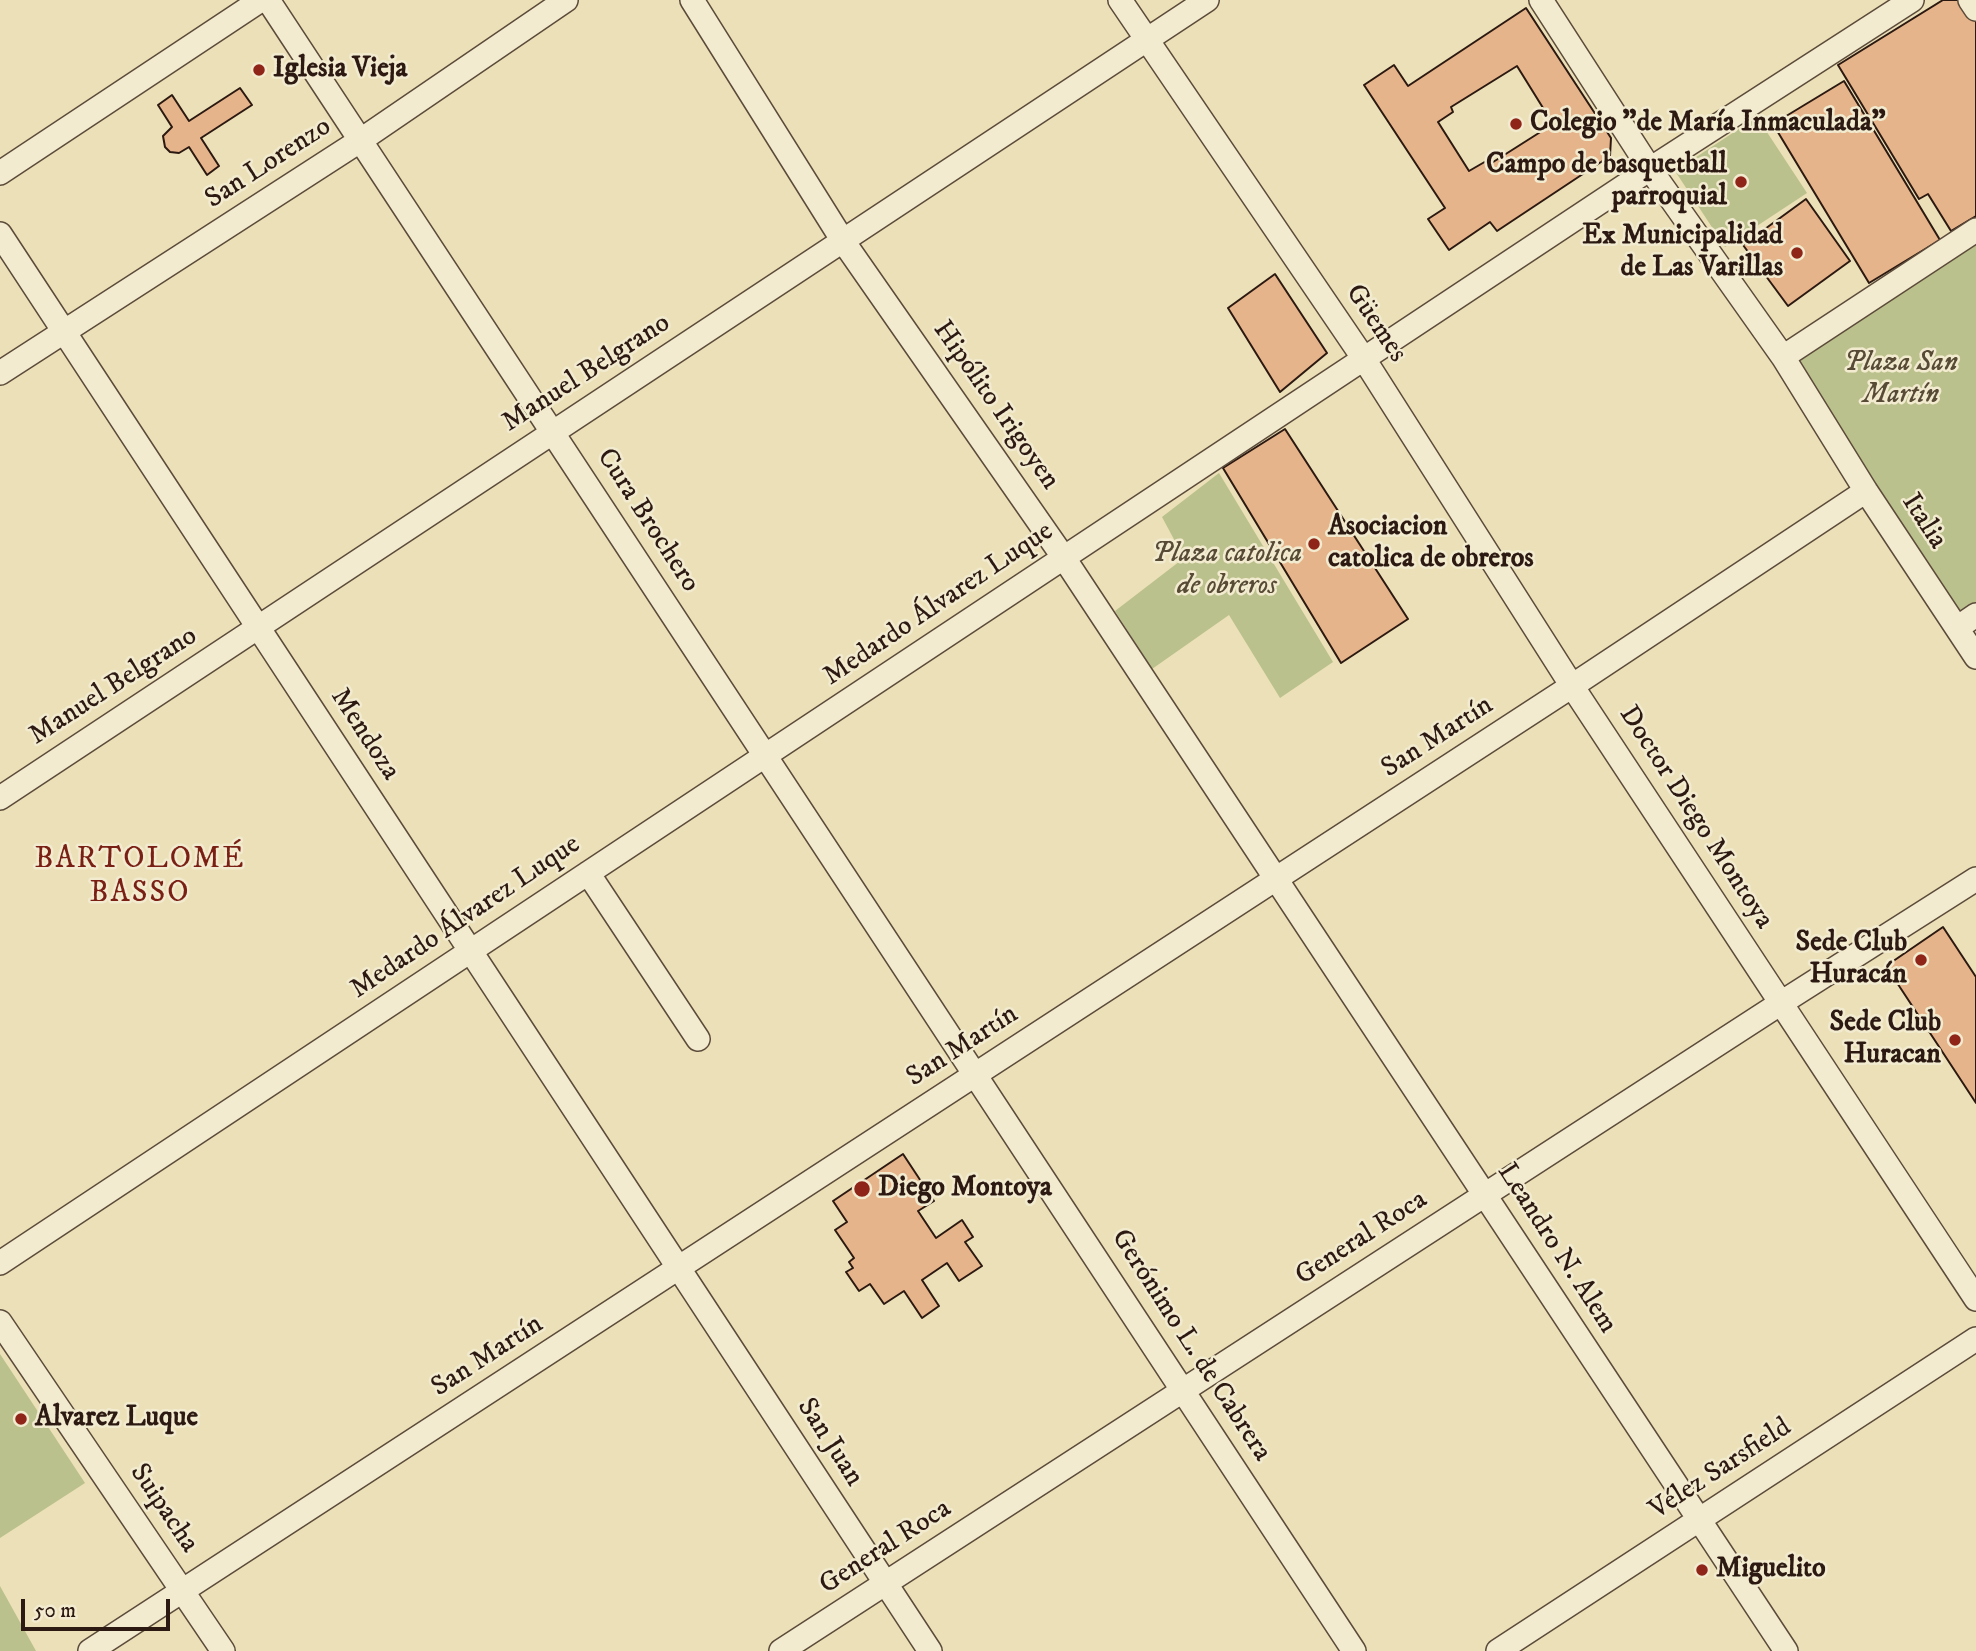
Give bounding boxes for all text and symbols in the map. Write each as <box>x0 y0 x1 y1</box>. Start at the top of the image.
place label: Iglesia Vieja <box>273 53 408 87</box>
marker: Iglesia Vieja <box>251 62 267 78</box>
place label: Colegio "de María Inmaculada" <box>1530 107 1886 141</box>
street label: San Lorenzo <box>200 111 338 217</box>
marker: Colegio "de María Inmaculada" <box>1508 116 1524 132</box>
place label: Campo de basquetball parroquial <box>1486 149 1727 215</box>
marker: Campo de basquetball parroquial <box>1733 174 1749 190</box>
place label: Ex Municipalidad de Las Varillas <box>1582 220 1783 286</box>
marker: Ex Municipalidad de Las Varillas <box>1789 245 1805 261</box>
street label: Güemes <box>1337 279 1413 369</box>
street label: Manuel Belgrano <box>497 307 677 441</box>
street label: Hipólito Irigoyen <box>924 315 1066 497</box>
park label: Plaza San Martín <box>1844 347 1958 413</box>
street label: Cura Brochero <box>588 443 706 599</box>
street label: Italia <box>1893 488 1953 556</box>
place label: Asociacion catolica de obreros <box>1328 511 1534 577</box>
street label: Medardo Álvarez Luque <box>818 516 1060 694</box>
marker: Asociacion catolica de obreros <box>1306 536 1322 552</box>
park label: Plaza catolica de obreros <box>1152 538 1302 604</box>
street label: Manuel Belgrano <box>24 620 204 754</box>
street label: Mendoza <box>322 683 406 787</box>
street label: San Martín <box>1376 690 1500 786</box>
street label: Doctor Diego Montoya <box>1610 700 1780 936</box>
street label: Medardo Álvarez Luque <box>345 829 587 1007</box>
district label: BARTOLOMÉ BASSO <box>36 843 244 914</box>
place label: Sede Club Huracán <box>1796 927 1907 993</box>
marker: Sede Club Huracán <box>1913 952 1929 968</box>
street label: San Martín <box>901 999 1025 1095</box>
place label: Sede Club Huracan <box>1830 1007 1941 1073</box>
marker: Sede Club Huracan <box>1947 1032 1963 1048</box>
street label: Leandro N. Alem <box>1489 1158 1623 1340</box>
place label: Diego Montoya <box>878 1172 1052 1206</box>
marker: Diego Montoya <box>852 1179 872 1199</box>
street label: General Roca <box>1290 1184 1434 1294</box>
street label: Gerónimo L. de Cabrera <box>1102 1224 1278 1468</box>
street label: San Martín <box>426 1309 550 1405</box>
street label: San Juan <box>788 1393 870 1493</box>
place label: Alvarez Luque <box>35 1402 198 1436</box>
marker: Alvarez Luque <box>13 1411 29 1427</box>
street label: Vélez Sarsfield <box>1644 1412 1798 1528</box>
street label: Suipacha <box>121 1458 205 1560</box>
street label: General Roca <box>814 1493 958 1603</box>
place label: Miguelito <box>1716 1553 1826 1587</box>
marker: Miguelito <box>1694 1562 1710 1578</box>
scale bar <box>24 1584 173 1628</box>
text: 50 m <box>34 1598 76 1624</box>

